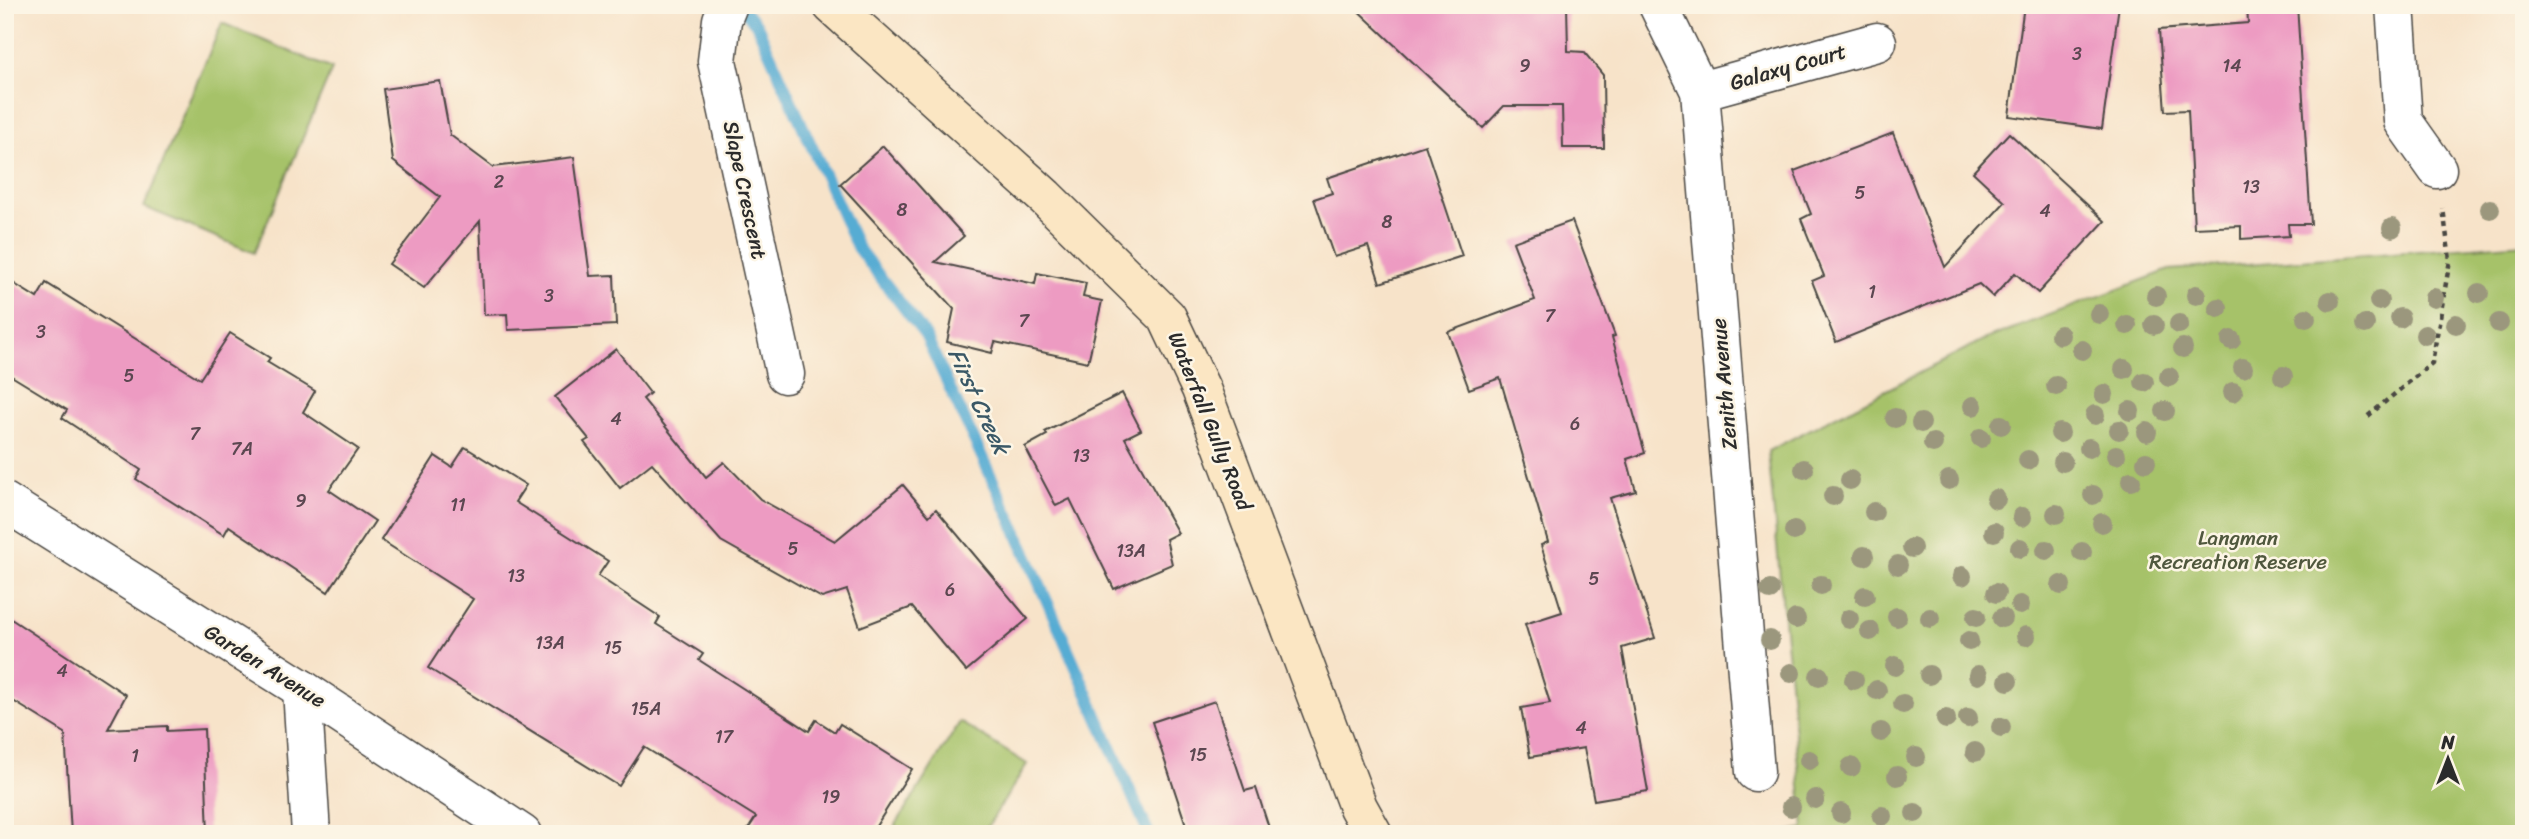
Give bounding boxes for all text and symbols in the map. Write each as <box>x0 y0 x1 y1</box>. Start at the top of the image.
street label: Galaxy Court <box>1725 32 1851 102</box>
house number: 3 <box>2072 38 2082 70</box>
house number: 9 <box>1519 50 1531 82</box>
house number: 14 <box>2223 50 2241 82</box>
street label: Slape Crescent <box>712 117 778 263</box>
house number: 2 <box>494 166 504 198</box>
house number: 13 <box>2242 171 2260 203</box>
house number: 5 <box>1855 177 1866 209</box>
house number: 8 <box>897 194 908 226</box>
house number: 4 <box>2039 195 2051 227</box>
house number: 8 <box>1382 206 1393 238</box>
house number: 1 <box>1868 276 1876 308</box>
house number: 3 <box>544 280 554 312</box>
house number: 7 <box>1545 300 1557 332</box>
house number: 7 <box>1019 305 1031 337</box>
house number: 3 <box>36 316 46 348</box>
street label: Zenith Avenue <box>1699 316 1749 451</box>
street label: Waterfall Gully Road <box>1157 326 1264 518</box>
water label: First Creek <box>936 341 1022 464</box>
house number: 5 <box>124 360 135 392</box>
house number: 4 <box>610 403 622 435</box>
house number: 6 <box>1570 408 1580 440</box>
house number: 7 <box>190 418 202 450</box>
house number: 7A <box>231 433 253 465</box>
house number: 13 <box>1072 440 1090 472</box>
house number: 9 <box>295 485 307 517</box>
house number: 11 <box>450 489 466 521</box>
park label: Langman Recreation Reserve <box>2149 519 2327 581</box>
house number: 5 <box>788 533 799 565</box>
house number: 13A <box>1116 535 1146 567</box>
house number: 13 <box>507 560 525 592</box>
house number: 5 <box>1589 563 1600 595</box>
house number: 6 <box>945 574 955 606</box>
street label: Garden Avenue <box>196 613 334 719</box>
house number: 13A <box>535 627 565 659</box>
house number: 15 <box>604 632 622 664</box>
house number: 4 <box>56 655 68 687</box>
house number: 15A <box>631 693 661 725</box>
house number: 4 <box>1575 712 1587 744</box>
house number: 17 <box>715 721 735 753</box>
north arrow <box>2414 724 2484 794</box>
text: N <box>2440 726 2455 759</box>
house number: 15 <box>1189 739 1207 771</box>
house number: 1 <box>131 740 139 772</box>
house number: 19 <box>822 781 840 813</box>

